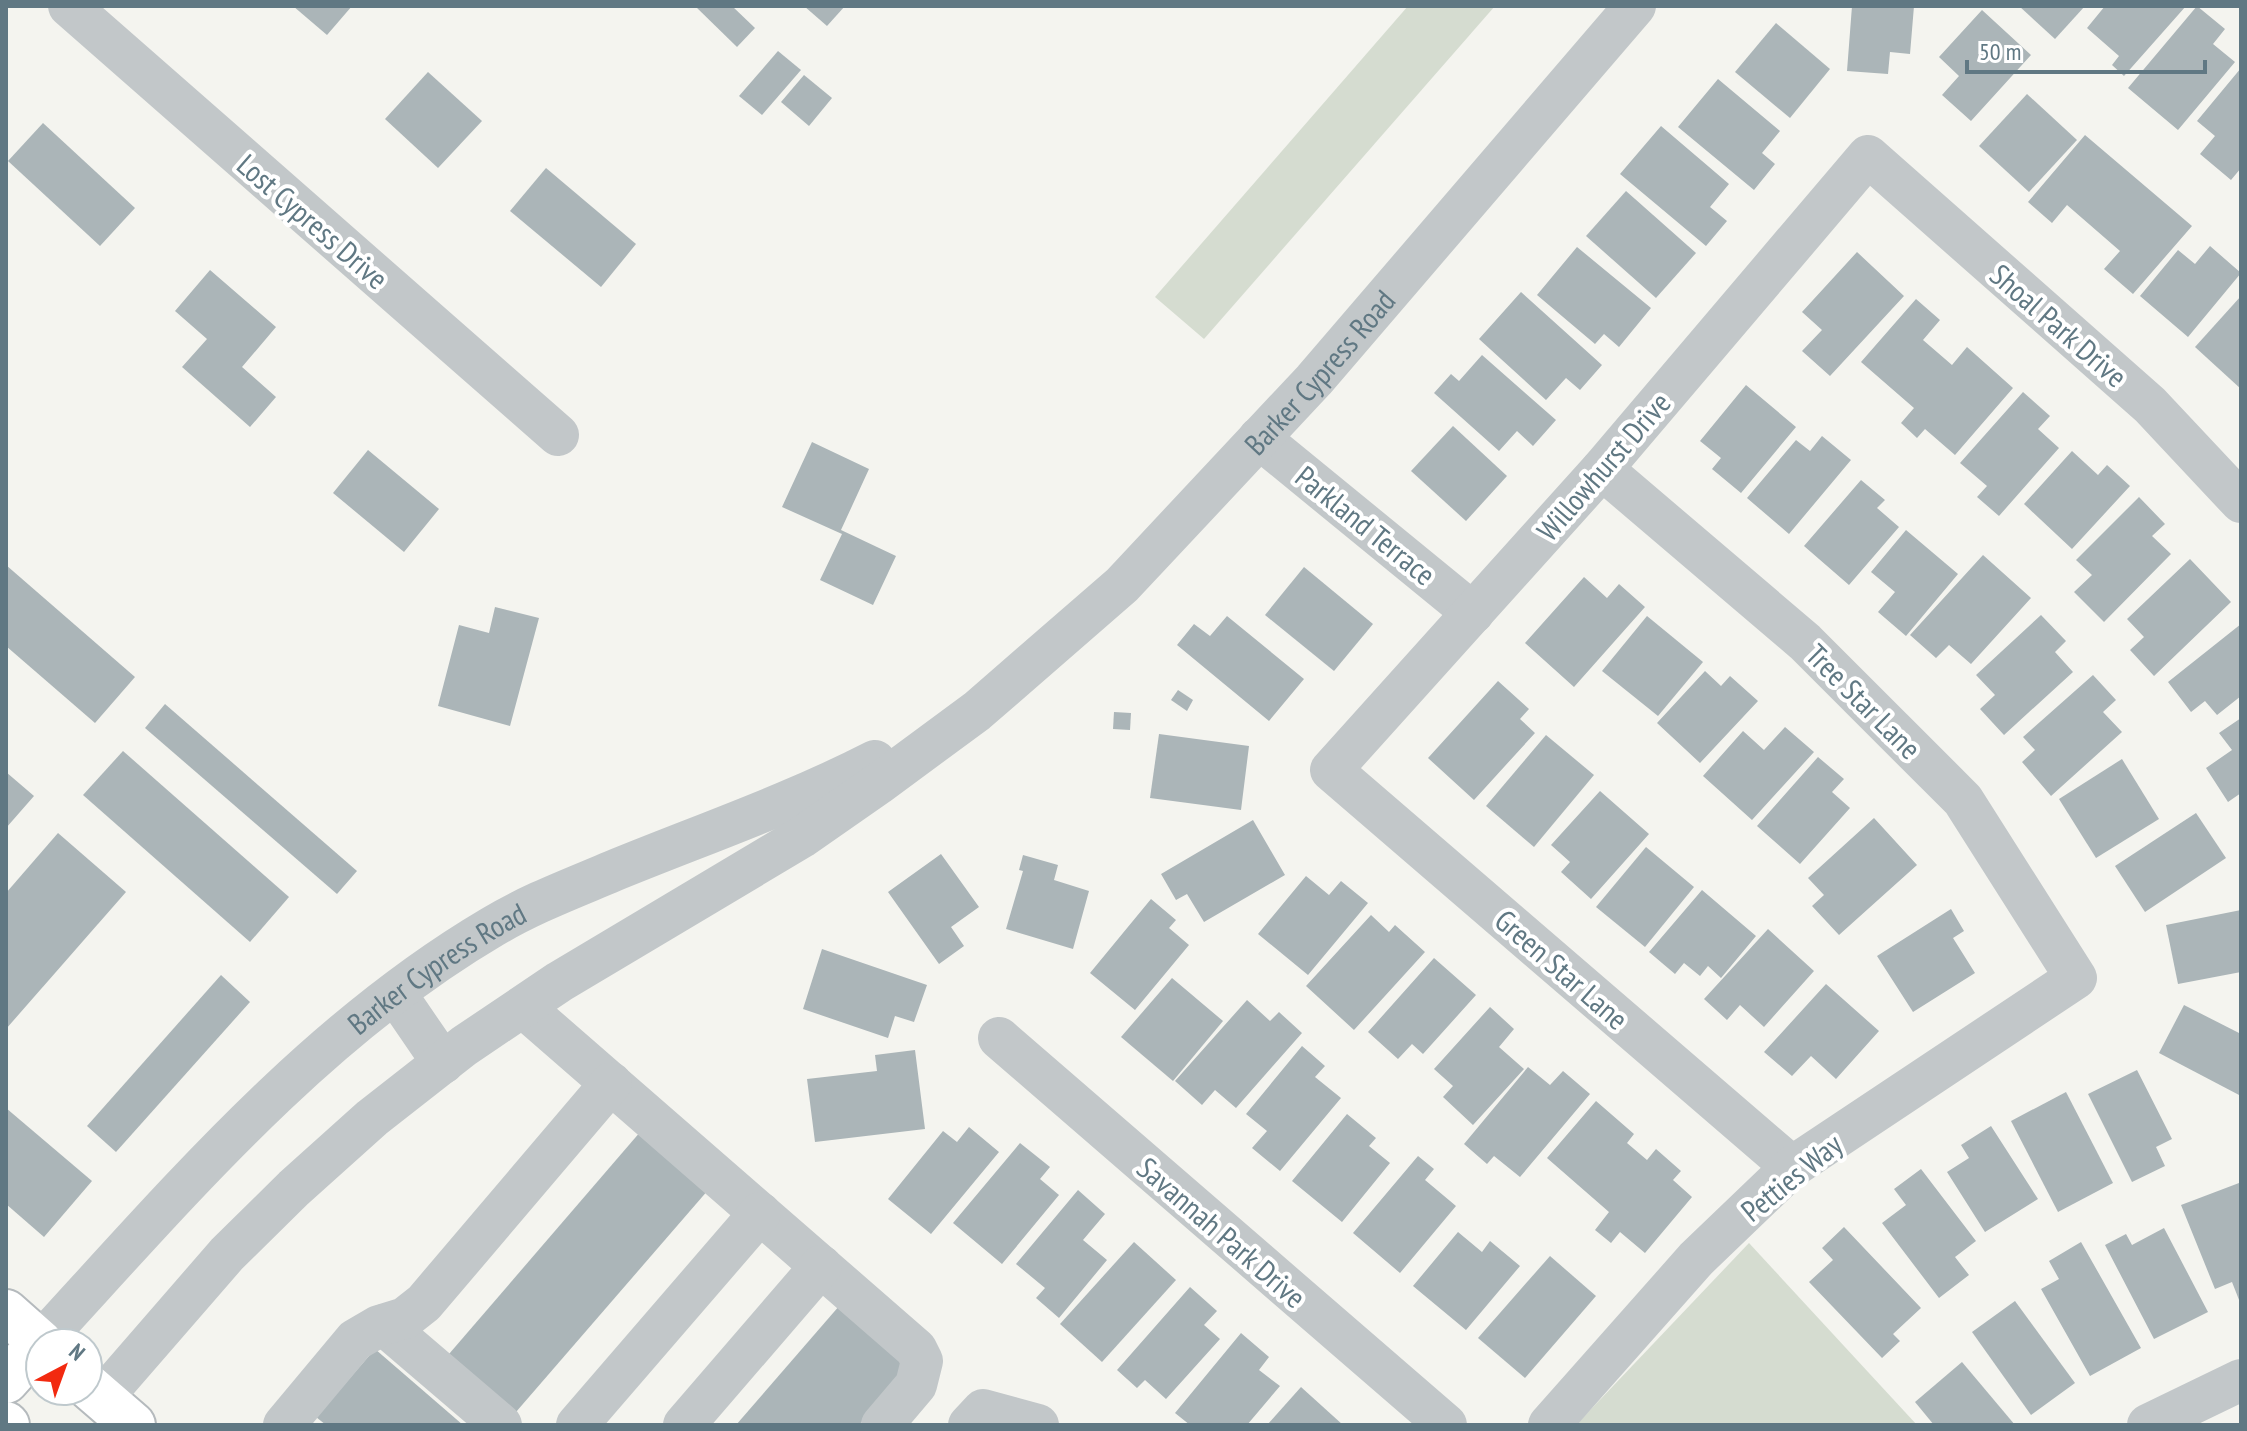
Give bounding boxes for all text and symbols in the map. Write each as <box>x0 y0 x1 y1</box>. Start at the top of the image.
scale bar <box>1967 24 2205 74</box>
text: 50 m <box>1979 36 2021 67</box>
street label: Lost Cypress Drive <box>229 145 397 297</box>
street label: Shoal Park Drive <box>1982 255 2136 395</box>
street label: Barker Cypress Road <box>1235 281 1403 462</box>
street label: Willowhurst Drive <box>1528 383 1678 549</box>
street label: Parkland Terrace <box>1288 457 1444 593</box>
street label: Tree Star Lane <box>1798 635 1930 767</box>
street label: Barker Cypress Road <box>339 893 532 1042</box>
street label: Green Star Lane <box>1487 900 1637 1038</box>
street label: Petties Way <box>1733 1124 1850 1230</box>
street label: Savannah Park Drive <box>1130 1148 1314 1316</box>
north arrow <box>24 1327 104 1407</box>
text: N <box>63 1337 91 1366</box>

